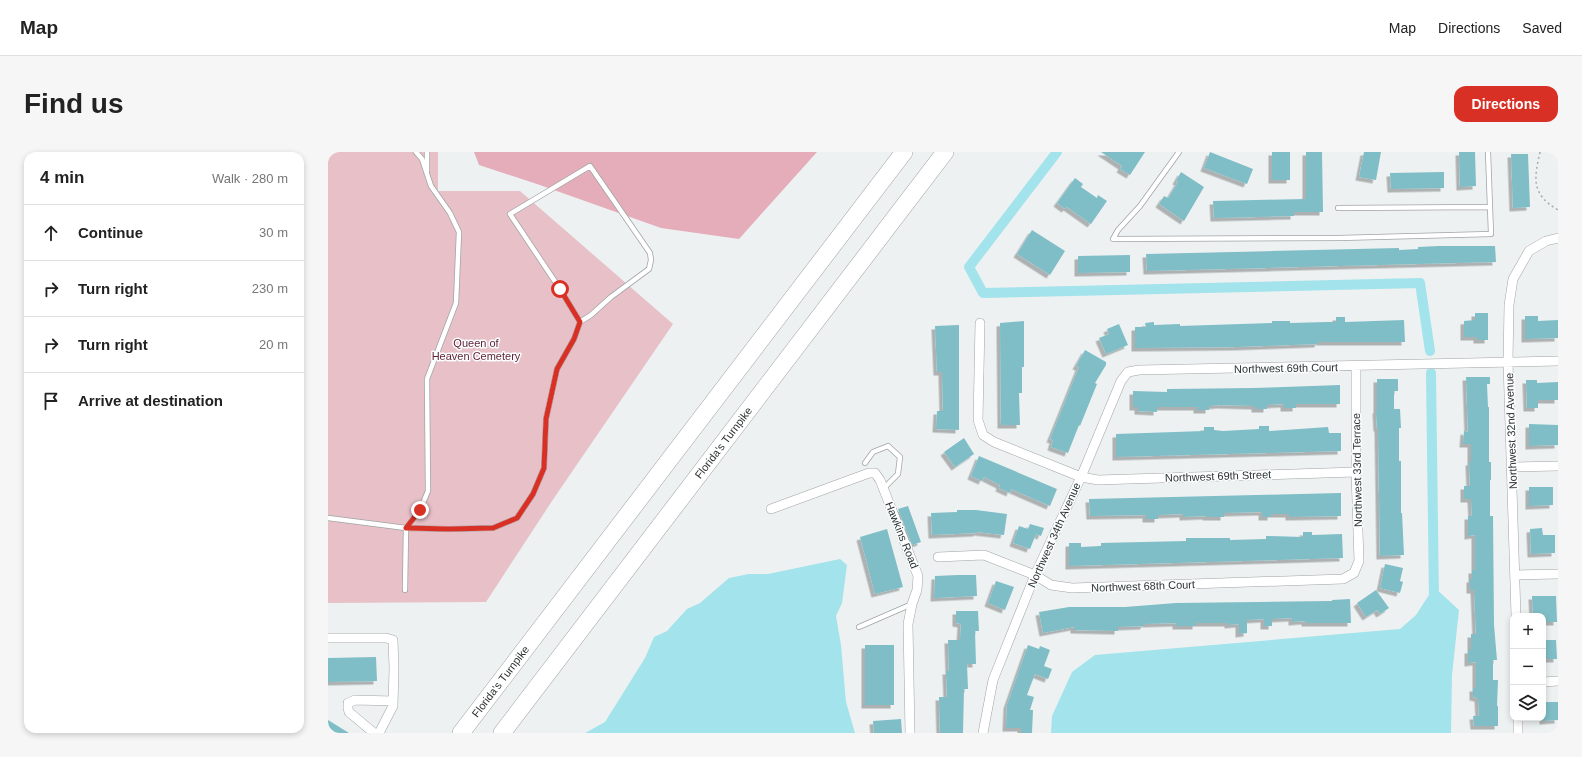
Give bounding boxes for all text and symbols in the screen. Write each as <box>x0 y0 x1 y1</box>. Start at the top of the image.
text: Map <box>20 17 58 38</box>
text: Map <box>1389 20 1416 36</box>
text: Directions <box>1438 20 1500 36</box>
text: Saved <box>1522 20 1562 36</box>
button: Directions <box>1454 86 1558 122</box>
text: Find us <box>24 88 124 119</box>
text: 4 min <box>40 168 84 187</box>
text: Walk · 280 m <box>212 171 288 186</box>
icon: ahead <box>40 222 62 244</box>
text: Continue <box>78 224 143 241</box>
text: 30 m <box>259 225 288 240</box>
icon: right <box>40 278 62 300</box>
text: Turn right <box>78 280 148 297</box>
route start <box>551 280 569 298</box>
text: 230 m <box>252 281 288 296</box>
icon: right <box>40 334 62 356</box>
text: Turn right <box>78 336 148 353</box>
text: 20 m <box>259 337 288 352</box>
park label: Queen of Heaven Cemetery <box>432 337 521 362</box>
street label: Northwest 69th Court <box>1234 361 1338 375</box>
street label: Northwest 32nd Avenue <box>1503 373 1519 489</box>
icon: arrive <box>40 390 62 412</box>
text: Arrive at destination <box>78 392 223 409</box>
street label: Florida's Turnpike <box>692 405 754 481</box>
street label: Northwest 33rd Terrace <box>1350 413 1364 527</box>
street label: Northwest 69th Street <box>1165 468 1271 484</box>
street label: Northwest 34th Avenue <box>1025 481 1083 589</box>
street label: Hawkins Road <box>883 500 921 570</box>
route end <box>411 501 429 519</box>
street label: Northwest 68th Court <box>1091 578 1195 594</box>
map controls <box>1510 613 1546 721</box>
button: + <box>1510 613 1546 649</box>
street label: Florida's Turnpike <box>469 643 531 719</box>
button: − <box>1510 649 1546 685</box>
button: layers <box>1510 685 1546 721</box>

